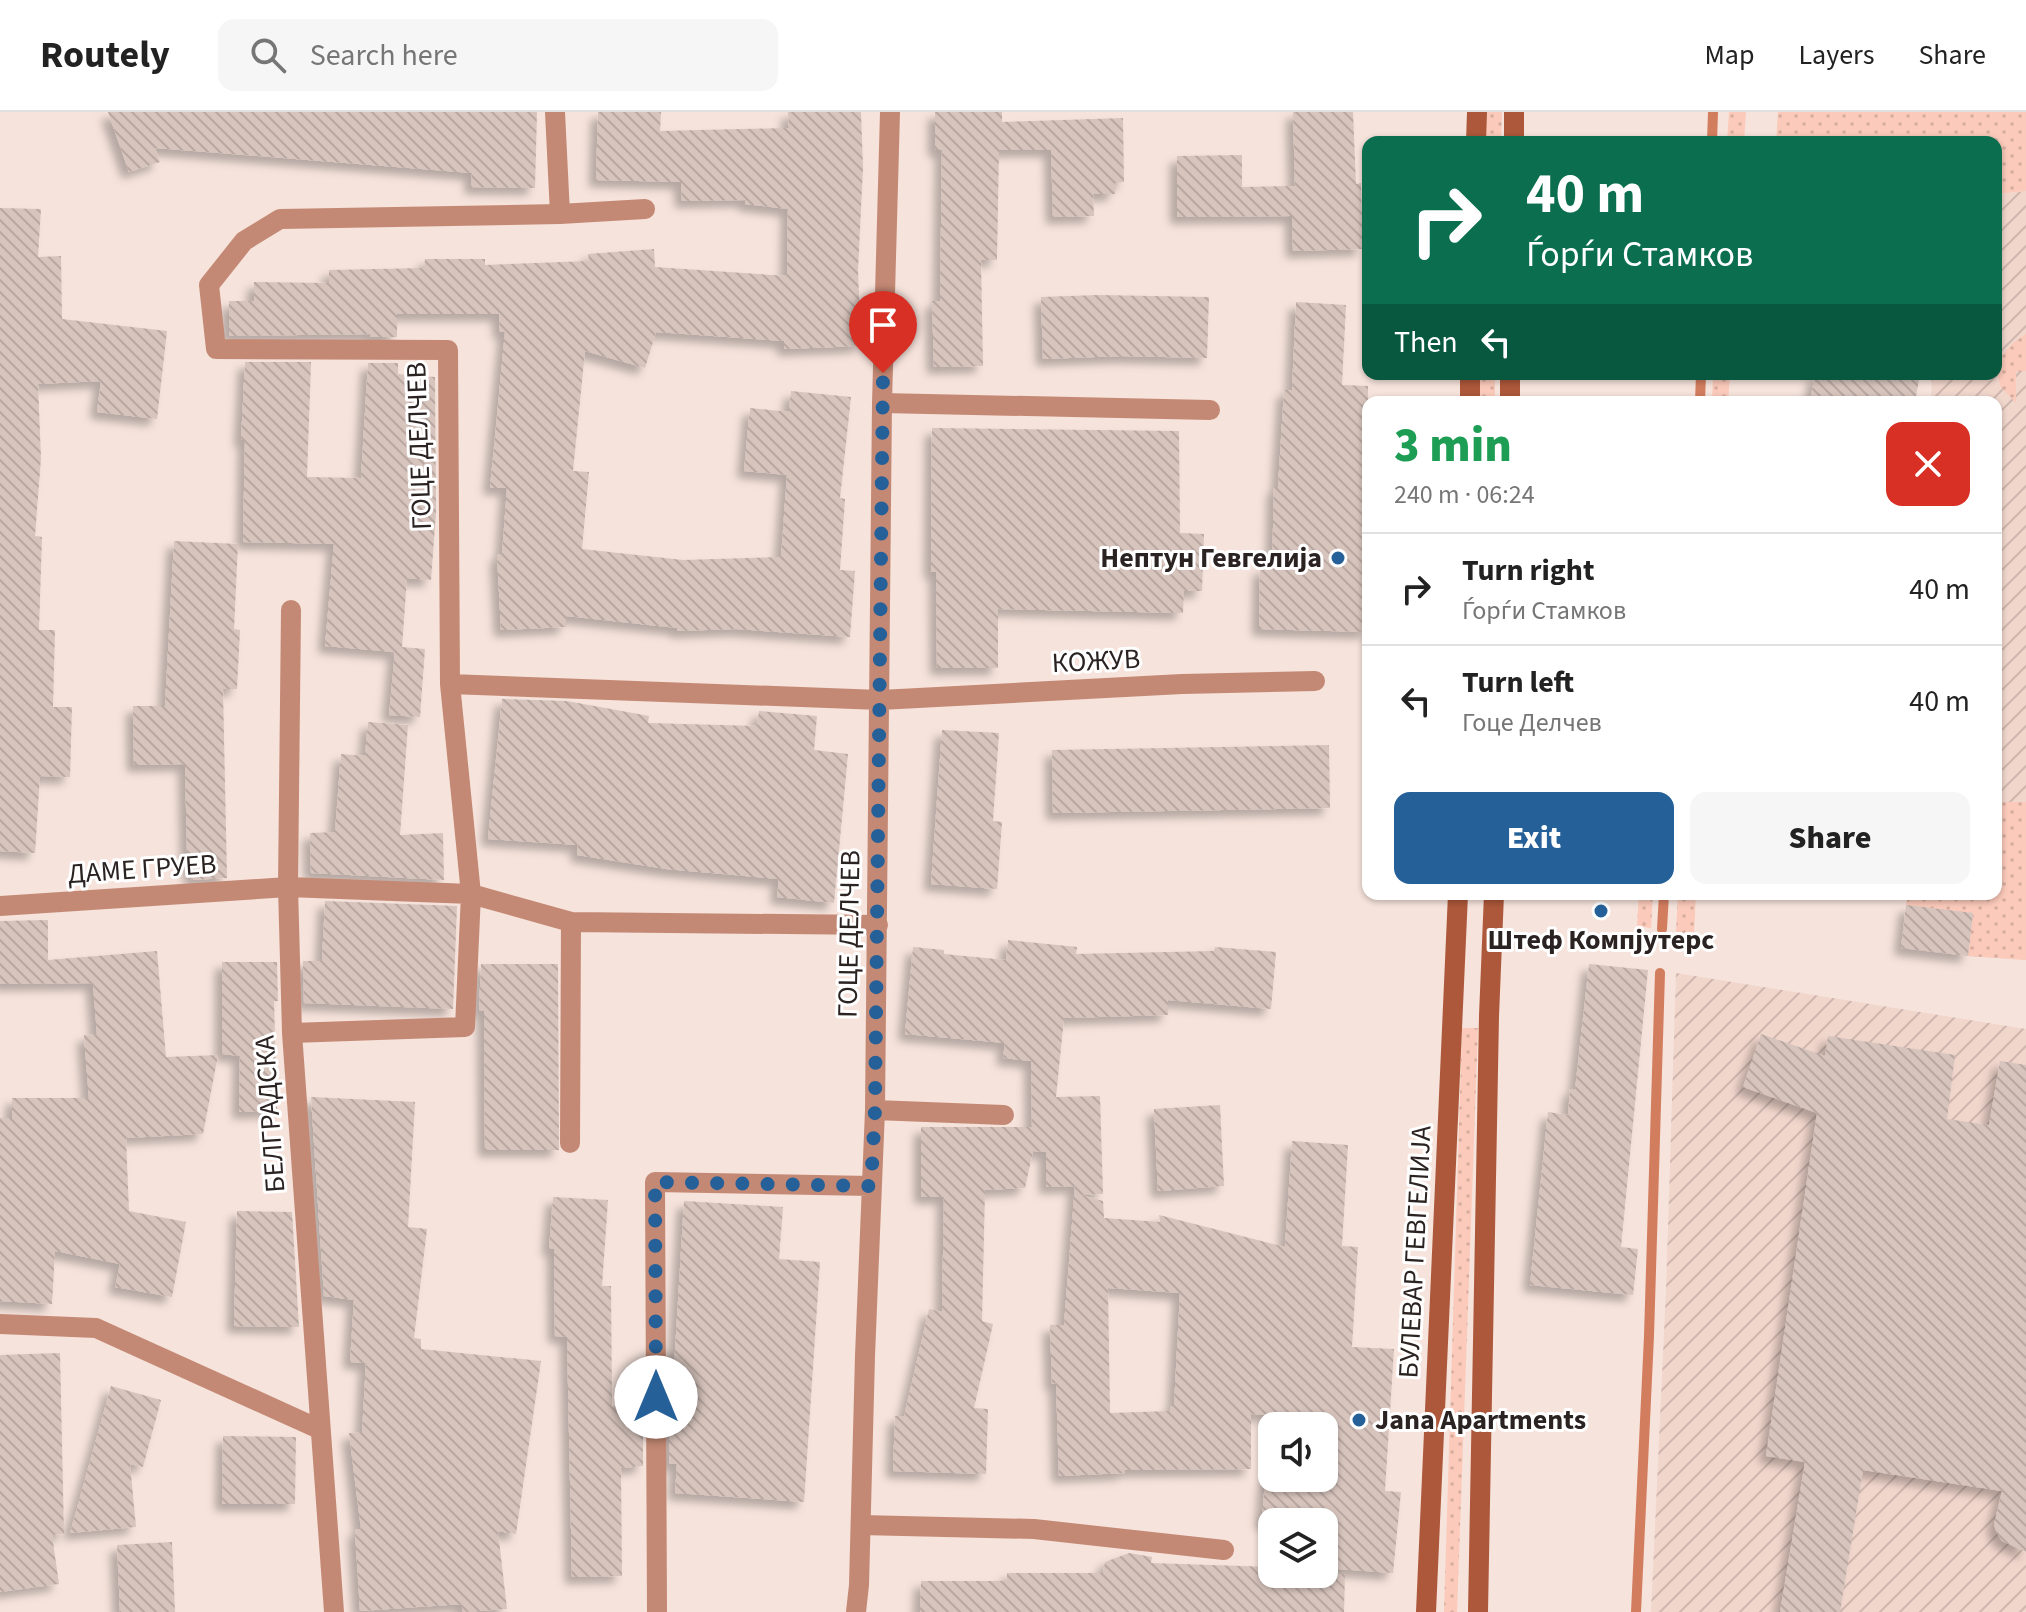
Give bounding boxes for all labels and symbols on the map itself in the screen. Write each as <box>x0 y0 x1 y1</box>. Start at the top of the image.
pin <box>849 291 917 373</box>
street label: ГОЦЕ ДЕЛЧЕВ <box>396 362 442 530</box>
place label: Нептун Гевгелија <box>1100 538 1322 578</box>
marker: Нептун Гевгелија <box>1329 549 1347 567</box>
street label: КОЖУВ <box>1051 639 1141 683</box>
street label: ДАМЕ ГРУЕВ <box>66 844 218 894</box>
street label: ГОЦЕ ДЕЛЧЕВ <box>828 850 870 1018</box>
marker: Штеф Компјутерс <box>1592 902 1610 920</box>
place label: Штеф Компјутерс <box>1488 920 1714 960</box>
street label: БЕЛГРАДСКА <box>245 1033 295 1194</box>
street label: БУЛЕВАР ГЕВГЕЛИЈА <box>1388 1124 1442 1379</box>
position arrow <box>614 1355 698 1439</box>
place label: Jana Apartments <box>1375 1400 1586 1440</box>
marker: Jana Apartments <box>1350 1411 1368 1429</box>

